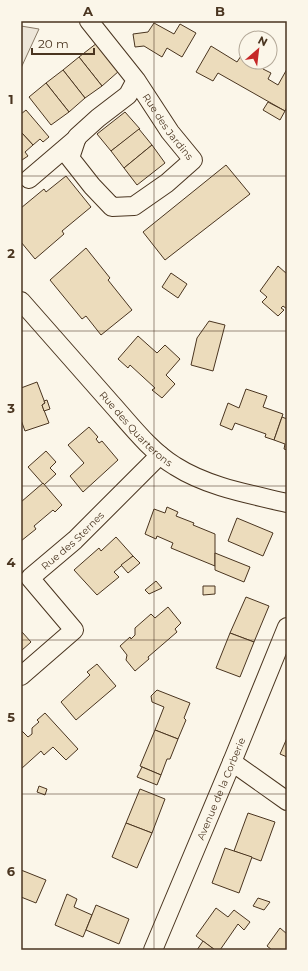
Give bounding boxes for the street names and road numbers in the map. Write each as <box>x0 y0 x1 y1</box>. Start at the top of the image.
street label: Rue des Jardins <box>140 91 197 162</box>
street label: Rue des Quarterons <box>97 388 175 469</box>
street label: Rue des Sternes <box>38 508 107 572</box>
street label: Avenue de la Corberie <box>194 736 248 842</box>

